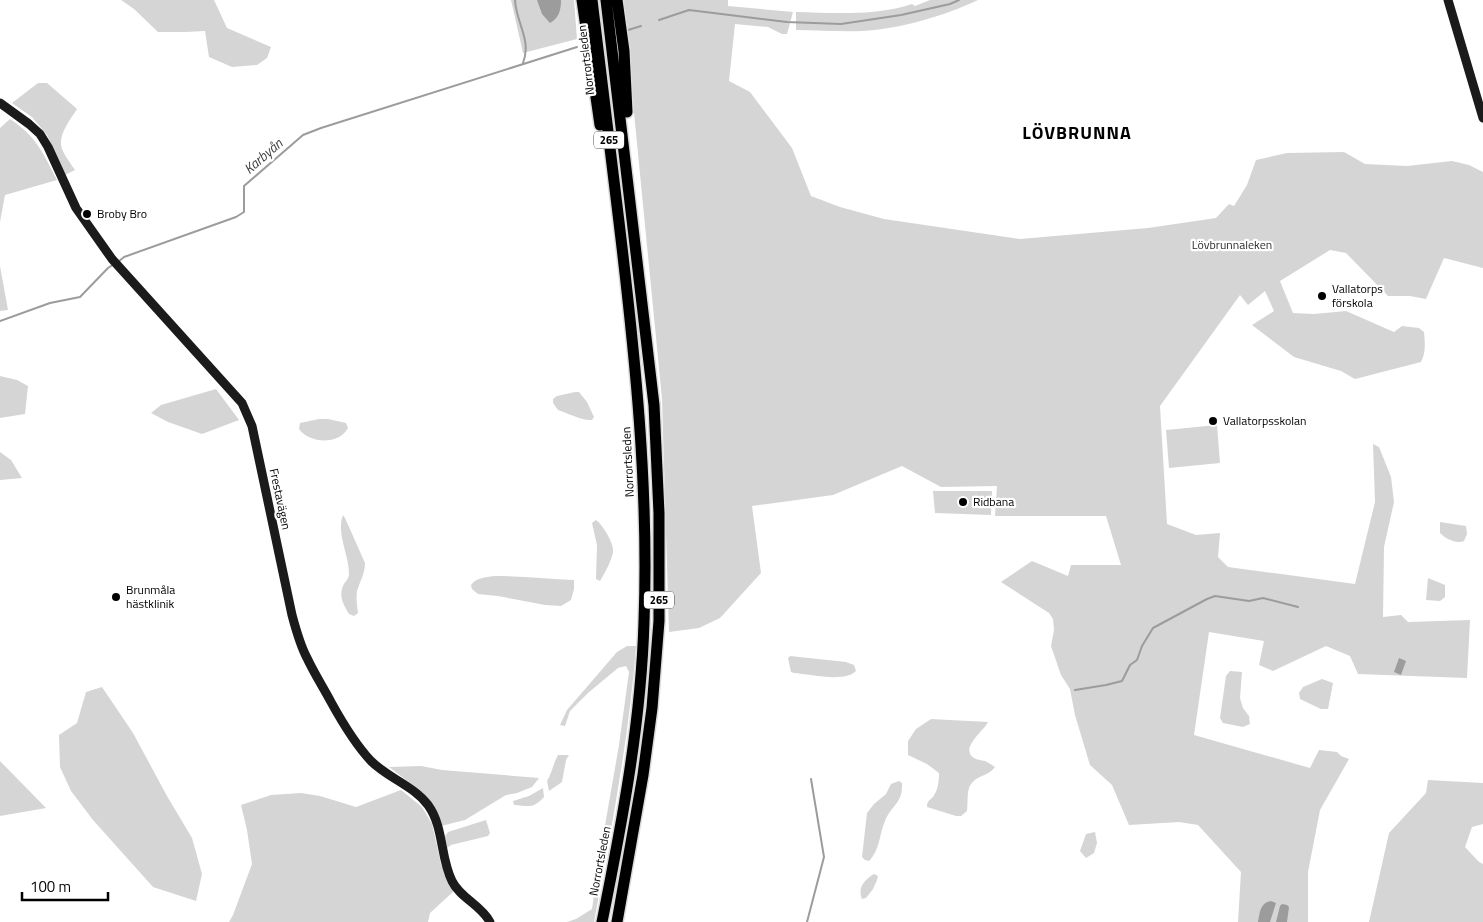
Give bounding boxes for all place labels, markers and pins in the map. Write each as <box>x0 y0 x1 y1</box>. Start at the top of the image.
place label: Broby Bro <box>97 204 147 223</box>
marker: Broby Bro <box>81 208 93 220</box>
place label: Vallatorps förskola <box>1332 279 1383 312</box>
marker: Vallatorps förskola <box>1316 290 1328 302</box>
place label: Vallatorpsskolan <box>1223 411 1307 430</box>
marker: Vallatorpsskolan <box>1207 415 1219 427</box>
place label: Ridbana <box>973 492 1014 511</box>
marker: Ridbana <box>957 496 969 508</box>
place label: Brunmåla hästklinik <box>126 580 175 613</box>
marker: Brunmåla hästklinik <box>110 591 122 603</box>

